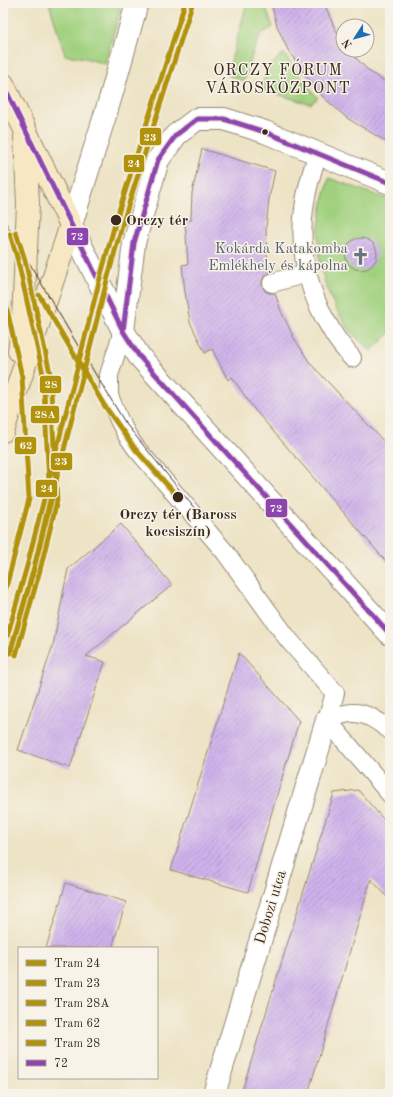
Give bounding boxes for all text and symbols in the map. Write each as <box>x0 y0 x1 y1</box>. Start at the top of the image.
north arrow <box>335 18 375 58</box>
text: N <box>341 36 355 50</box>
district label: ORCZY FÓRUM VÁROSKÖZPONT <box>205 58 351 97</box>
line badge: 23 <box>139 127 162 146</box>
unlabelled marker <box>260 127 270 137</box>
text: 23 <box>144 133 156 144</box>
line badge: 24 <box>123 154 145 173</box>
text: 24 <box>128 159 140 170</box>
marker: Orczy tér <box>109 213 123 227</box>
place label: Orczy tér <box>126 214 189 229</box>
line badge: 72 <box>66 227 89 246</box>
text: 72 <box>71 232 83 243</box>
place label: Kokárda Katakomba Emlékhely és kápolna <box>208 242 349 274</box>
church icon: Kokárda Katakomba Emlékhely és kápolna <box>351 247 371 267</box>
line badge: 28 <box>39 375 62 394</box>
text: 28 <box>45 380 57 391</box>
line badge: 28A <box>30 405 60 424</box>
text: 28A <box>34 410 56 421</box>
line badge: 62 <box>14 436 37 455</box>
text: 62 <box>20 441 32 452</box>
line badge: 23 <box>50 452 73 471</box>
text: 23 <box>55 457 67 468</box>
line badge: 24 <box>35 479 58 498</box>
text: 24 <box>41 484 53 495</box>
marker: Orczy tér (Baross kocsiszín) <box>171 490 185 504</box>
line badge: 72 <box>265 498 288 518</box>
text: 72 <box>270 504 282 515</box>
place label: Orczy tér (Baross kocsiszín) <box>119 508 237 540</box>
street label: Dobozi utca <box>253 868 290 946</box>
legend <box>18 947 158 1079</box>
text: Tram 24 <box>54 958 100 970</box>
text: Tram 23 <box>54 978 100 990</box>
text: Tram 28A <box>54 998 109 1010</box>
text: Tram 62 <box>54 1018 100 1030</box>
text: Tram 28 <box>54 1038 100 1050</box>
text: 72 <box>54 1058 68 1070</box>

